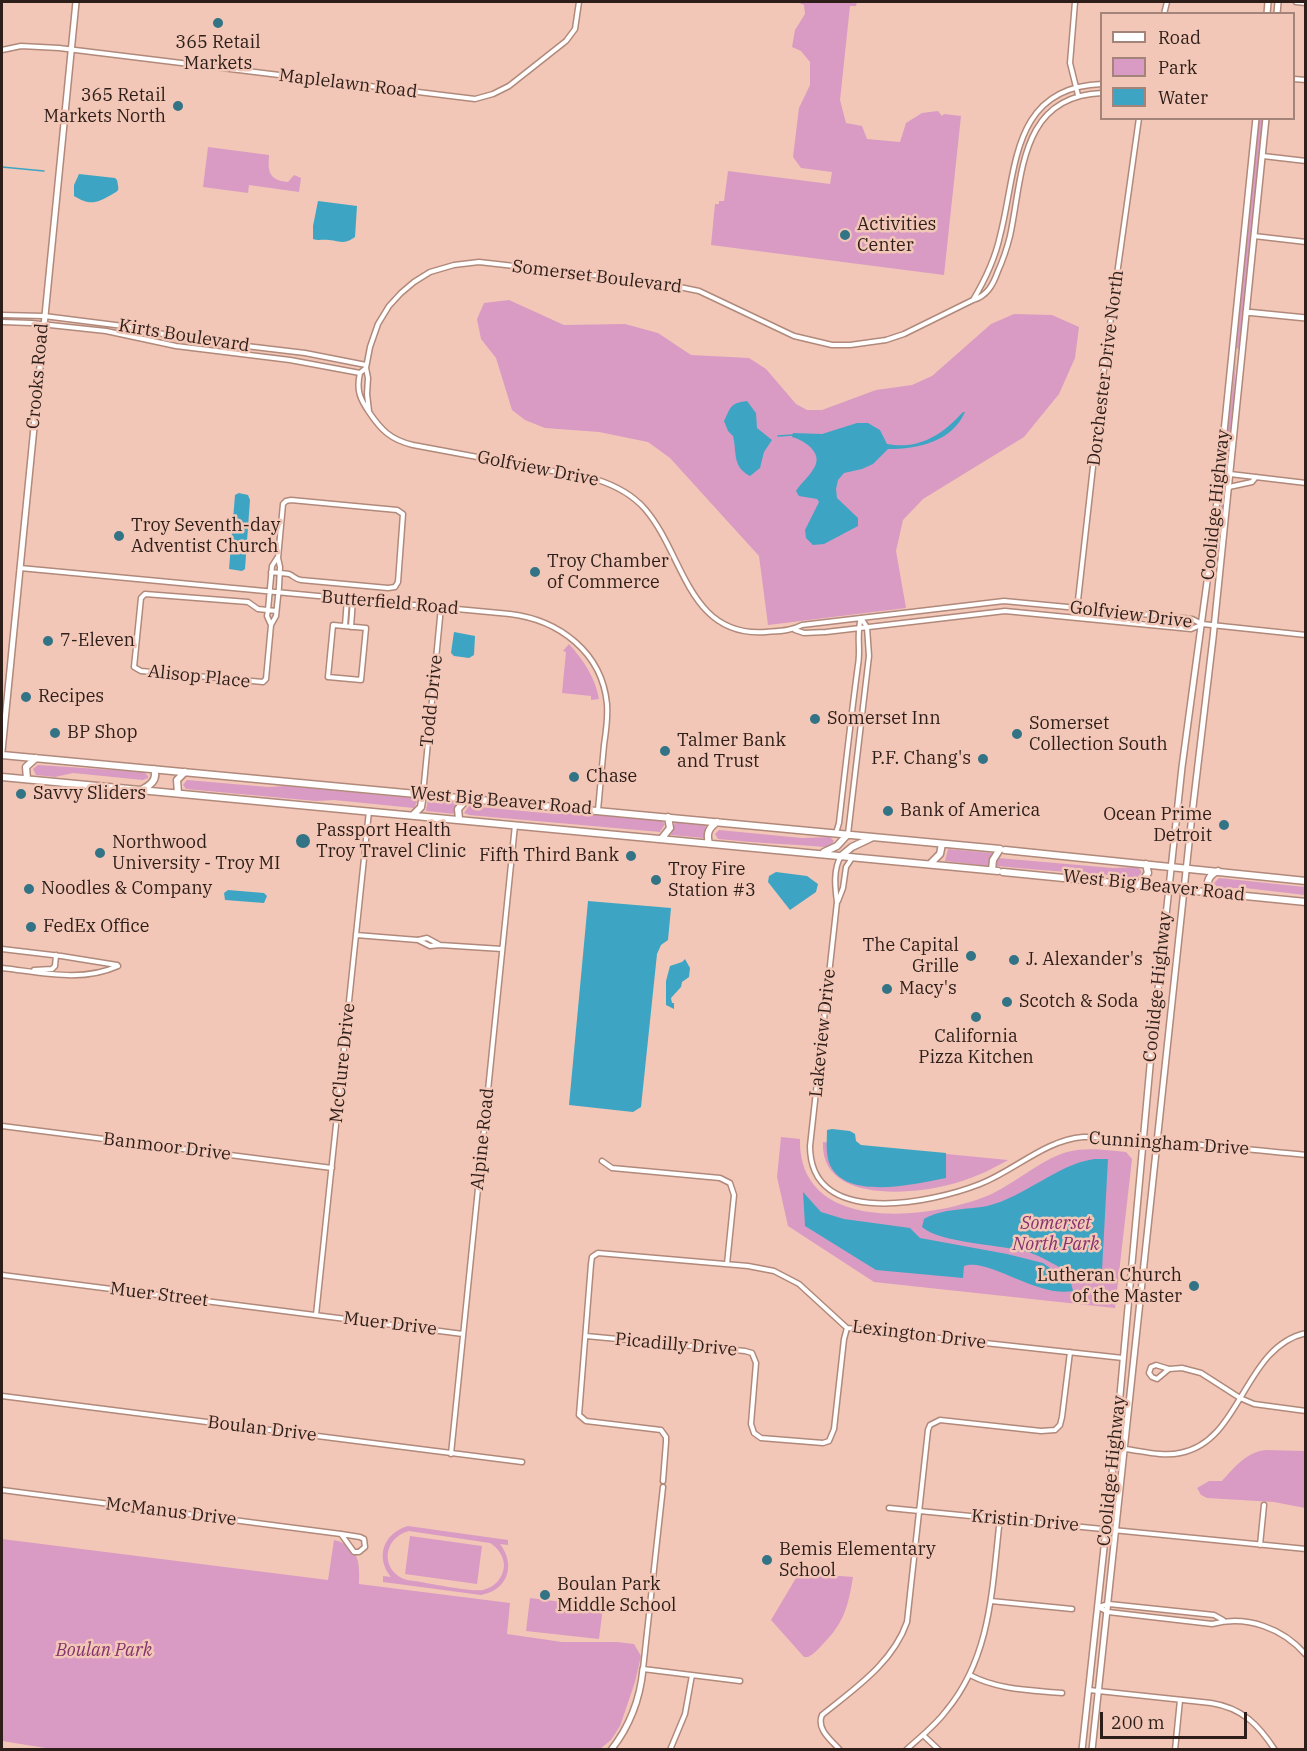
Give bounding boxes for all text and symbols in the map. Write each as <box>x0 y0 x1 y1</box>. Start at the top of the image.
legend <box>1100 12 1295 120</box>
marker: 365 Retail Markets <box>211 16 225 30</box>
text: Road <box>1158 26 1201 49</box>
place label: 365 Retail Markets <box>175 32 261 74</box>
text: Park <box>1158 56 1197 79</box>
street label: Maplelawn Road <box>278 65 418 103</box>
place label: 365 Retail Markets North <box>43 85 166 128</box>
text: Water <box>1158 86 1208 109</box>
marker: 365 Retail Markets North <box>171 99 185 113</box>
place label: Activities Center <box>857 214 936 256</box>
marker: Activities Center <box>838 228 852 242</box>
street label: Somerset Boulevard <box>511 256 683 298</box>
street label: Dorchester Drive North <box>1083 269 1129 467</box>
street label: Kirts Boulevard <box>117 315 251 357</box>
street label: Crooks Road <box>23 322 53 430</box>
street label: Coolidge Highway <box>1197 429 1235 581</box>
street label: Golfview Drive <box>475 447 601 491</box>
place label: Troy Seventh-day Adventist Church <box>131 515 280 558</box>
marker: Troy Seventh-day Adventist Church <box>112 529 126 543</box>
place label: Troy Chamber of Commerce <box>547 551 669 594</box>
marker: Troy Chamber of Commerce <box>528 565 542 579</box>
street label: Butterfield Road <box>320 586 460 620</box>
street label: Golfview Drive <box>1068 597 1194 633</box>
place label: 7-Eleven <box>60 630 135 652</box>
marker: 7-Eleven <box>41 634 55 648</box>
street label: Todd Drive <box>416 654 448 748</box>
street label: Alisop Place <box>147 661 251 693</box>
place label: Recipes <box>38 686 104 708</box>
marker: Recipes <box>19 690 33 704</box>
place label: Somerset Inn <box>827 708 941 730</box>
marker: Somerset Inn <box>808 712 822 726</box>
place label: Somerset Collection South <box>1029 713 1168 756</box>
place label: BP Shop <box>67 722 137 744</box>
marker: BP Shop <box>48 726 62 740</box>
marker: Somerset Collection South <box>1010 727 1024 741</box>
place label: Talmer Bank and Trust <box>677 730 786 772</box>
marker: Talmer Bank and Trust <box>658 744 672 758</box>
place label: P.F. Chang's <box>871 748 971 770</box>
marker: P.F. Chang's <box>976 752 990 766</box>
place label: Chase <box>586 766 637 788</box>
marker: Chase <box>567 770 581 784</box>
street label: West Big Beaver Road <box>409 782 593 820</box>
place label: Savvy Sliders <box>33 783 146 805</box>
marker: Savvy Sliders <box>14 787 28 801</box>
place label: Bank of America <box>900 800 1040 822</box>
marker: Bank of America <box>881 804 895 818</box>
place label: Ocean Prime Detroit <box>1103 804 1212 846</box>
marker: Ocean Prime Detroit <box>1217 818 1231 832</box>
place label: Passport Health Troy Travel Clinic <box>316 820 466 862</box>
place label: Northwood University - Troy MI <box>112 832 281 874</box>
marker: Passport Health Troy Travel Clinic <box>294 832 312 850</box>
place label: Fifth Third Bank <box>479 845 619 867</box>
marker: Northwood University - Troy MI <box>93 846 107 860</box>
marker: Fifth Third Bank <box>624 849 638 863</box>
place label: Troy Fire Station #3 <box>668 859 756 902</box>
street label: West Big Beaver Road <box>1062 866 1246 906</box>
marker: Troy Fire Station #3 <box>649 873 663 887</box>
place label: Noodles & Company <box>41 878 212 900</box>
marker: Noodles & Company <box>22 882 36 896</box>
street label: Coolidge Highway <box>1139 911 1177 1063</box>
place label: FedEx Office <box>43 916 149 938</box>
marker: FedEx Office <box>24 920 38 934</box>
place label: The Capital Grille <box>863 935 959 978</box>
marker: The Capital Grille <box>964 949 978 963</box>
place label: J. Alexander's <box>1026 949 1143 971</box>
marker: J. Alexander's <box>1007 953 1021 967</box>
street label: Lakeview Drive <box>806 968 840 1098</box>
place label: Macy's <box>899 978 957 1000</box>
marker: Macy's <box>880 982 894 996</box>
place label: Scotch & Soda <box>1019 991 1139 1013</box>
marker: Scotch & Soda <box>1000 995 1014 1009</box>
street label: McClure Drive <box>326 1002 360 1124</box>
marker: California Pizza Kitchen <box>969 1010 983 1024</box>
place label: California Pizza Kitchen <box>918 1026 1034 1068</box>
street label: Alpine Road <box>467 1087 499 1191</box>
street label: Banmoor Drive <box>102 1128 232 1166</box>
street label: Cunningham Drive <box>1088 1128 1250 1160</box>
park label: Somerset North Park <box>1013 1213 1099 1256</box>
place label: Lutheran Church of the Master <box>1037 1265 1182 1308</box>
street label: Muer Street <box>108 1278 210 1312</box>
marker: Lutheran Church of the Master <box>1187 1279 1201 1293</box>
street label: Muer Drive <box>342 1308 438 1340</box>
street label: Lexington Drive <box>851 1316 987 1354</box>
street label: Picadilly Drive <box>614 1329 738 1361</box>
street label: Coolidge Highway <box>1093 1395 1131 1547</box>
street label: Boulan Drive <box>206 1412 318 1446</box>
street label: McManus Drive <box>104 1493 238 1531</box>
street label: Kristin Drive <box>970 1506 1080 1536</box>
place label: Bemis Elementary School <box>779 1539 936 1582</box>
marker: Bemis Elementary School <box>760 1553 774 1567</box>
place label: Boulan Park Middle School <box>557 1574 676 1616</box>
marker: Boulan Park Middle School <box>538 1588 552 1602</box>
park label: Boulan Park <box>56 1640 152 1662</box>
scale bar <box>1103 1700 1250 1738</box>
text: 200 m <box>1111 1711 1165 1734</box>

